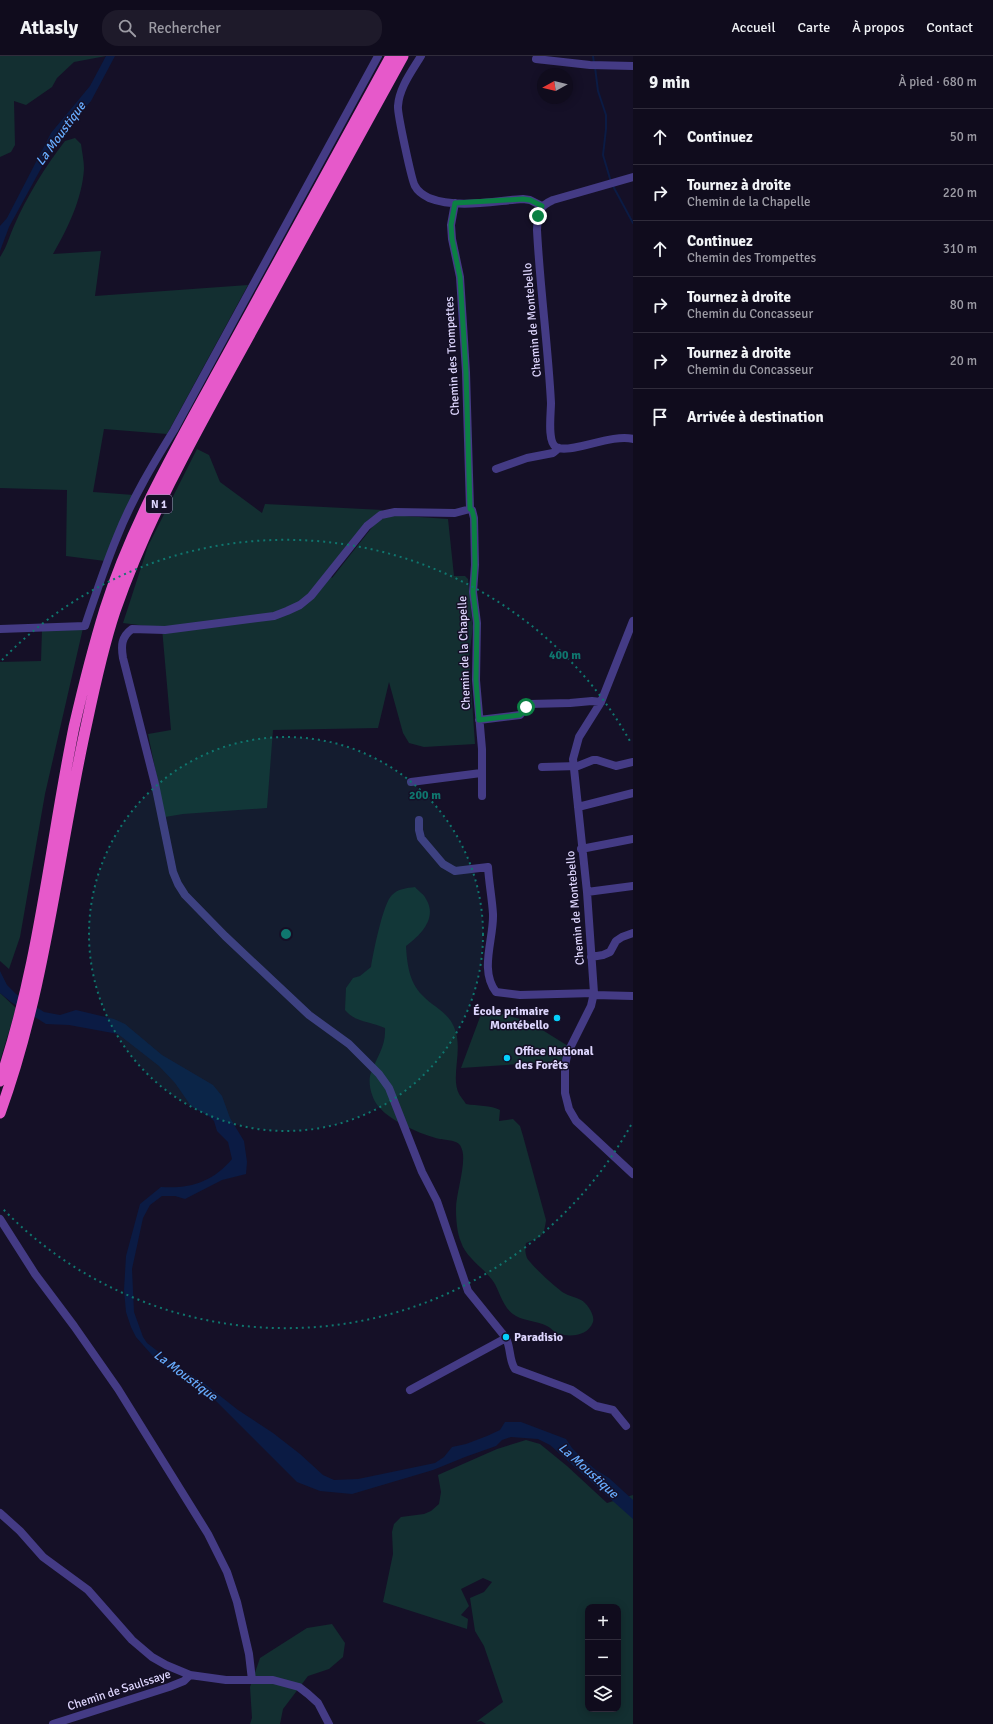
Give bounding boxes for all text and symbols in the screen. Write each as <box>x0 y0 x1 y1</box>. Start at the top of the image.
search box <box>102 10 382 46</box>
text: Atlasly <box>20 16 78 40</box>
icon: search <box>116 17 138 39</box>
text: Rechercher <box>148 19 221 37</box>
text: Accueil <box>731 19 776 36</box>
text: Carte <box>798 19 830 36</box>
text: À propos <box>852 19 904 36</box>
text: Contact <box>926 19 973 36</box>
north arrow <box>537 68 573 104</box>
text: 9 min <box>649 72 690 93</box>
text: À pied · 680 m <box>898 74 977 90</box>
water label: La Moustique <box>32 97 90 169</box>
icon: ahead <box>649 126 671 148</box>
text: Continuez <box>687 128 753 146</box>
text: 50 m <box>950 129 977 145</box>
text: Tournez à droite <box>687 176 791 194</box>
icon: right <box>649 182 671 204</box>
text: 220 m <box>943 185 977 201</box>
text: Chemin de la Chapelle <box>687 194 811 210</box>
route end <box>529 207 547 225</box>
text: Continuez <box>687 232 753 250</box>
icon: ahead <box>649 238 671 260</box>
text: 310 m <box>943 241 977 257</box>
text: Chemin des Trompettes <box>687 250 816 266</box>
street label: Chemin de Montebello <box>520 262 545 378</box>
text: Tournez à droite <box>687 288 791 306</box>
icon: right <box>649 294 671 316</box>
street label: Chemin des Trompettes <box>442 296 463 416</box>
text: 80 m <box>950 297 977 313</box>
text: Chemin du Concasseur <box>687 306 813 322</box>
text: Tournez à droite <box>687 344 791 362</box>
icon: right <box>649 350 671 372</box>
text: 20 m <box>950 353 977 369</box>
text: Chemin du Concasseur <box>687 362 813 378</box>
icon: arrive <box>649 406 671 428</box>
text: Arrivée à destination <box>687 408 824 426</box>
road number: N 1 <box>146 495 172 513</box>
street label: Chemin de la Chapelle <box>455 596 474 710</box>
text: 400 m <box>549 648 581 663</box>
route start <box>517 698 535 716</box>
text: 200 m <box>409 788 441 803</box>
street label: Chemin de Montebello <box>563 850 588 966</box>
centre of rings <box>279 927 293 941</box>
place label: École primaire Montébello <box>473 1004 549 1033</box>
marker: École primaire Montébello <box>552 1013 562 1023</box>
place label: Office National des Forêts <box>515 1044 594 1073</box>
marker: Office National des Forêts <box>502 1053 512 1063</box>
place label: Paradisio <box>514 1330 563 1345</box>
marker: Paradisio <box>501 1332 511 1342</box>
water label: La Moustique <box>151 1347 221 1406</box>
water label: La Moustique <box>555 1440 623 1503</box>
map controls <box>585 1604 621 1712</box>
button: + <box>585 1604 621 1640</box>
button: − <box>585 1640 621 1676</box>
street label: Chemin de Saulssaye <box>66 1667 173 1714</box>
button: layers <box>585 1676 621 1712</box>

